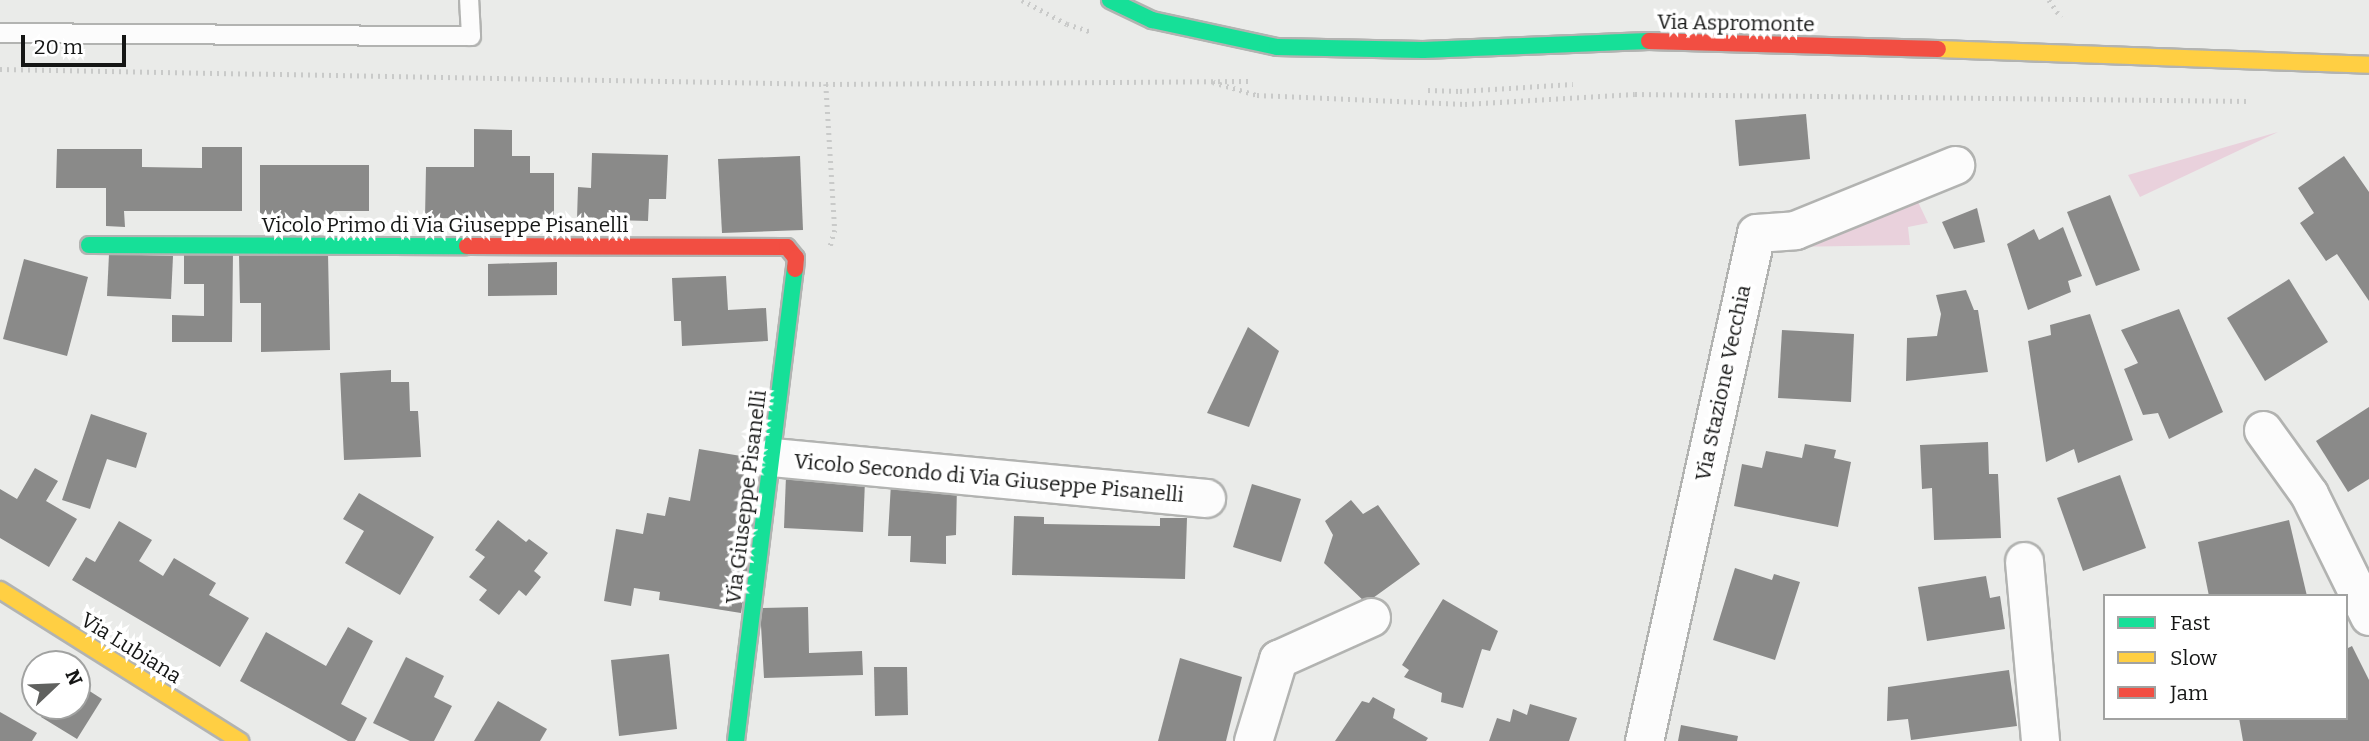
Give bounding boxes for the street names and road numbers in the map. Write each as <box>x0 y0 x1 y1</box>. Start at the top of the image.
street label: Via Aspromonte <box>1657 9 1815 37</box>
street label: Vicolo Primo di Via Giuseppe Pisanelli <box>262 212 628 238</box>
street label: Via Stazione Vecchia <box>1690 283 1756 483</box>
street label: Via Giuseppe Pisanelli <box>720 389 772 605</box>
street label: Vicolo Secondo di Via Giuseppe Pisanelli <box>793 448 1185 508</box>
street label: Via Lubiana <box>76 607 186 689</box>

